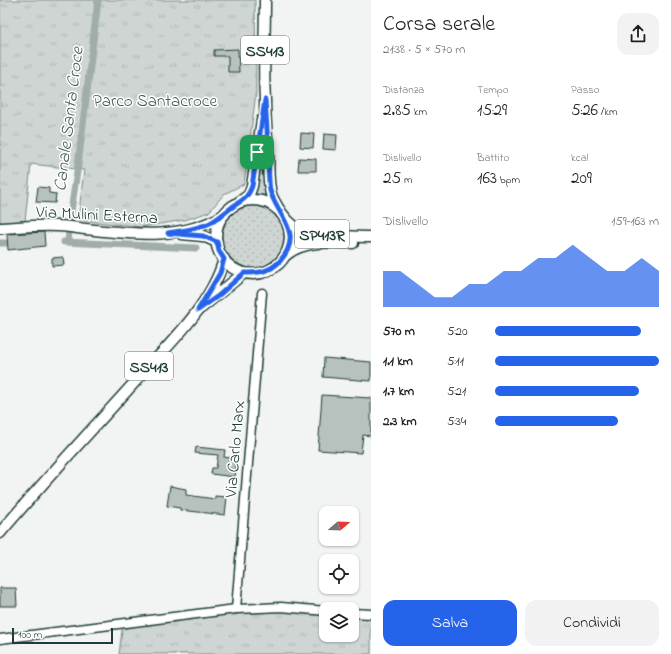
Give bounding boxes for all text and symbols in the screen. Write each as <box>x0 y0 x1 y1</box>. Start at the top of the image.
text: Corsa serale <box>383 9 495 41</box>
button: share <box>617 13 659 55</box>
road number: SS413 <box>241 36 289 64</box>
text: 21:38 · 5 × 570 m <box>383 40 465 59</box>
water label: Canale Santa Croce <box>48 45 92 193</box>
text: Distanza <box>383 82 424 98</box>
text: Tempo <box>477 82 508 98</box>
text: Passo <box>571 82 600 98</box>
park label: Parco Santacroce <box>93 89 217 114</box>
text: 2.85 <box>383 98 411 123</box>
text: 15:29 <box>477 98 507 123</box>
text: 5:26 <box>571 98 598 123</box>
text: km <box>411 104 427 120</box>
text: /km <box>598 104 618 120</box>
pin <box>240 135 274 169</box>
icon: arrive <box>246 141 268 163</box>
text: Dislivello <box>383 150 421 166</box>
text: Battito <box>477 150 509 166</box>
text: kcal <box>571 150 589 166</box>
text: 25 <box>383 166 401 191</box>
text: 163 <box>477 166 497 191</box>
text: 209 <box>571 166 592 191</box>
text: m <box>401 172 412 188</box>
text: bpm <box>497 172 520 188</box>
street label: Via Mulini Esterna <box>34 200 159 231</box>
text: Dislivello <box>383 212 428 231</box>
text: 159–163 m <box>611 212 659 231</box>
road number: SP413R <box>295 220 349 248</box>
text: 570 m <box>383 322 415 341</box>
text: 5:20 <box>447 322 468 341</box>
road number: SS413 <box>125 352 173 380</box>
text: 1.1 km <box>383 352 413 371</box>
text: 5:11 <box>447 352 464 371</box>
text: 1.7 km <box>383 382 414 401</box>
text: 5:21 <box>447 382 466 401</box>
street label: Via Carlo Marx <box>219 400 252 500</box>
text: 2.3 km <box>383 412 417 431</box>
text: 5:34 <box>447 412 466 431</box>
north arrow <box>319 506 359 546</box>
map controls <box>319 506 359 642</box>
button: locate <box>319 554 359 594</box>
button: Salva <box>383 600 517 646</box>
button: Condividi <box>525 600 659 646</box>
button: layers <box>319 602 359 642</box>
scale bar <box>12 626 113 645</box>
text: 100 m <box>18 627 42 643</box>

